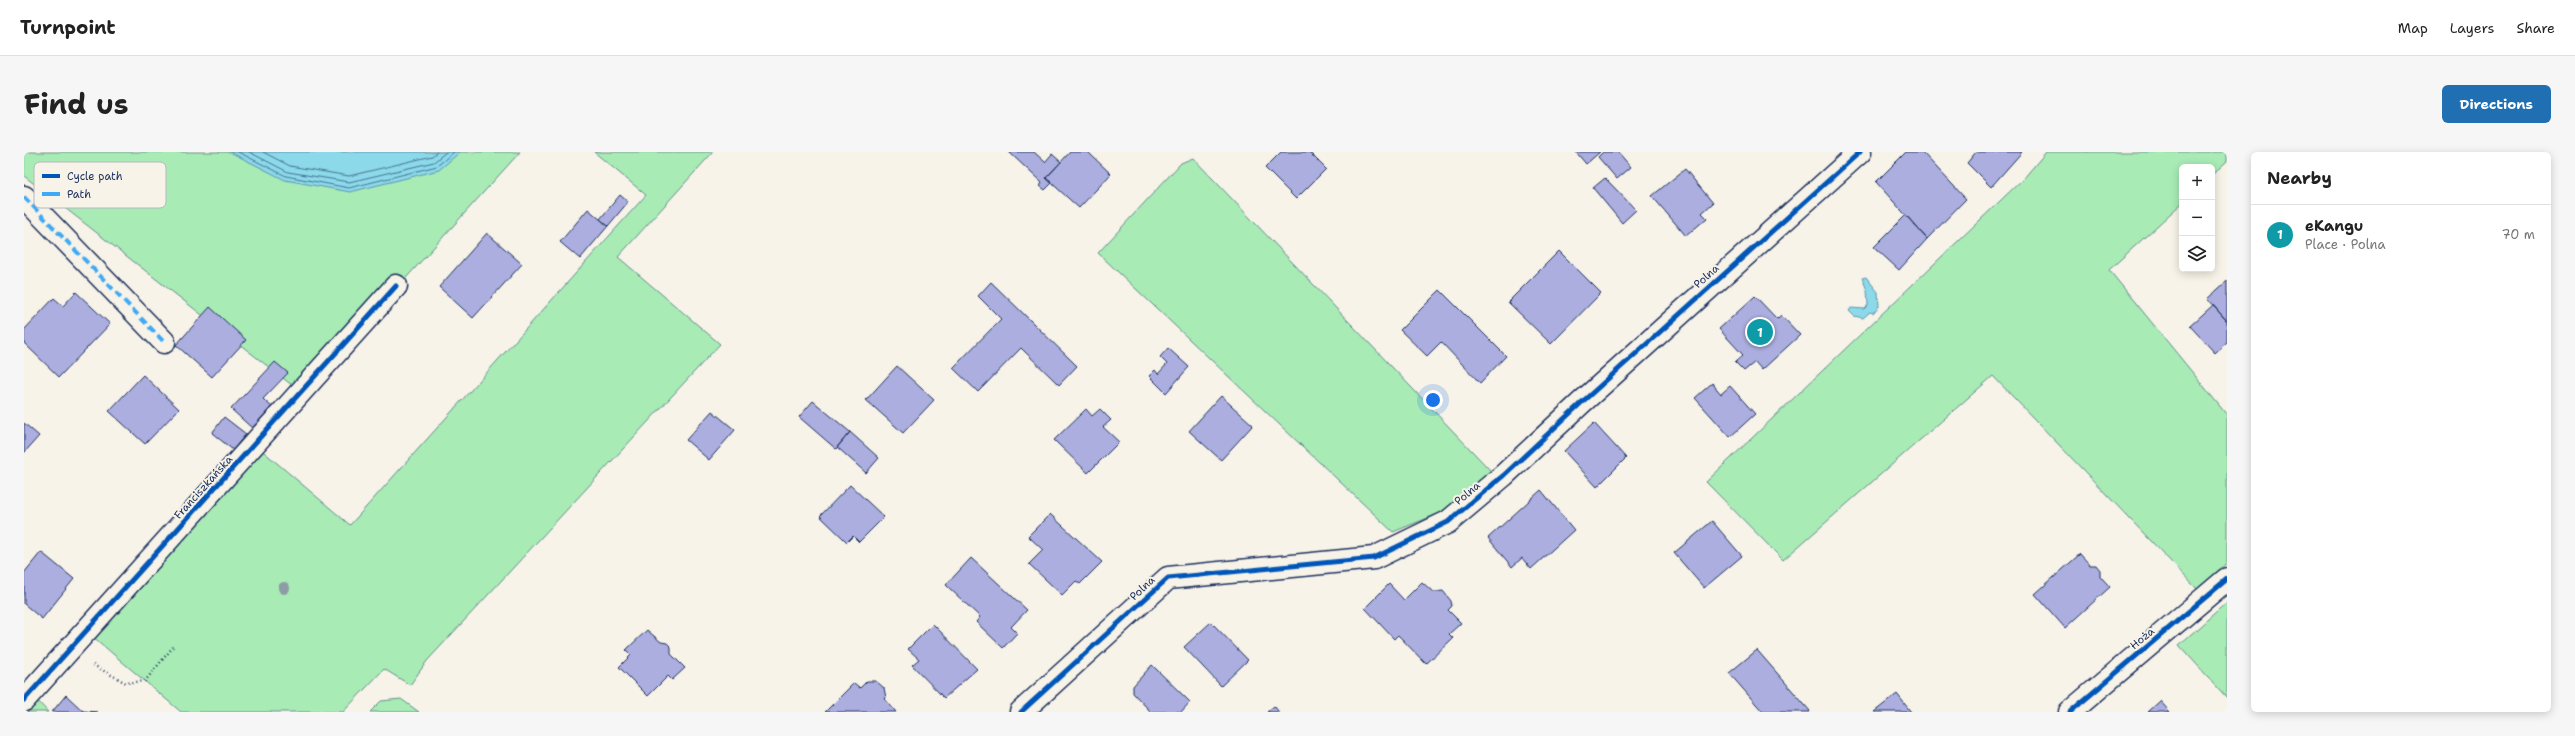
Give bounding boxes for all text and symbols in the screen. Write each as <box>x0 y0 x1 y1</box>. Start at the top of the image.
text: Turnpoint <box>20 15 116 40</box>
text: Map <box>2398 19 2428 37</box>
text: Layers <box>2450 19 2494 37</box>
text: Share <box>2516 19 2555 37</box>
text: Find us <box>24 85 129 123</box>
button: Directions <box>2442 85 2551 123</box>
legend <box>34 162 166 208</box>
map controls <box>2179 164 2215 272</box>
button: + <box>2179 164 2215 200</box>
text: Nearby <box>2267 167 2332 189</box>
text: Cycle path <box>67 169 123 184</box>
text: Path <box>67 187 91 202</box>
button: − <box>2179 200 2215 236</box>
text: eKangu <box>2305 216 2363 236</box>
text: 1 <box>2277 226 2283 243</box>
text: 70 m <box>2501 226 2535 243</box>
button: layers <box>2179 236 2215 272</box>
text: Place · Polna <box>2305 236 2386 253</box>
street label: Polna <box>1690 261 1722 292</box>
pin: 1 <box>1747 317 1773 347</box>
your location <box>1423 390 1443 410</box>
street label: Franciszkańska <box>171 452 236 522</box>
street label: Polna <box>1451 478 1484 509</box>
street label: Polna <box>1126 573 1158 604</box>
street label: Hoża <box>2127 624 2158 653</box>

